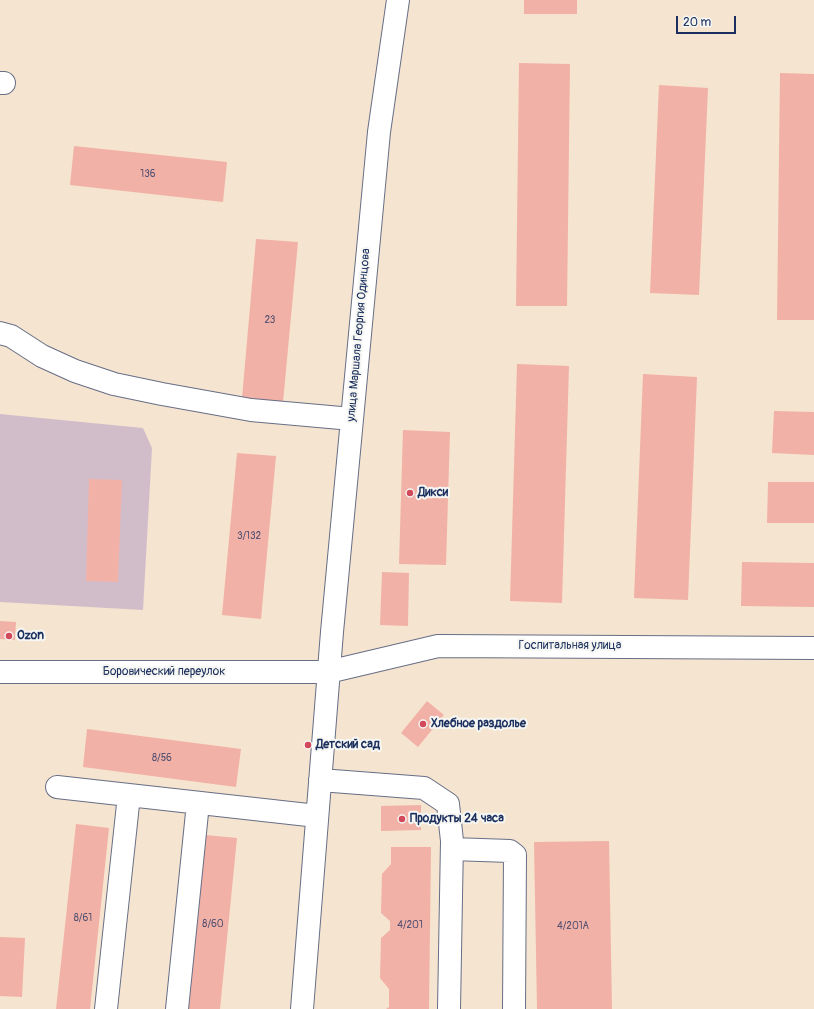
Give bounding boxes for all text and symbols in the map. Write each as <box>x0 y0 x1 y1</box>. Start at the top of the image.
scale bar <box>678 8 738 34</box>
text: 20 m <box>683 15 711 30</box>
house number: 136 <box>140 168 156 180</box>
street label: улица Маршала Георгия Одинцова <box>344 248 374 422</box>
house number: 23 <box>265 314 275 326</box>
place label: Дикси <box>418 486 448 500</box>
marker: Дикси <box>405 488 415 498</box>
house number: 3/132 <box>237 530 261 542</box>
place label: Ozon <box>17 629 44 643</box>
marker: Ozon <box>4 631 14 641</box>
street label: Госпитальная улица <box>519 639 621 653</box>
street label: Боровический переулок <box>103 665 225 679</box>
place label: Хлебное раздолье <box>431 717 526 731</box>
marker: Хлебное раздолье <box>418 719 428 729</box>
place label: Детский сад <box>316 738 380 752</box>
marker: Детский сад <box>303 740 313 750</box>
house number: 8/56 <box>152 752 172 764</box>
place label: Продукты 24 часа <box>410 812 504 826</box>
marker: Продукты 24 часа <box>397 814 407 824</box>
house number: 8/61 <box>74 912 92 924</box>
house number: 8/60 <box>202 918 224 930</box>
house number: 4/201 <box>397 919 423 931</box>
house number: 4/201А <box>557 920 589 932</box>

